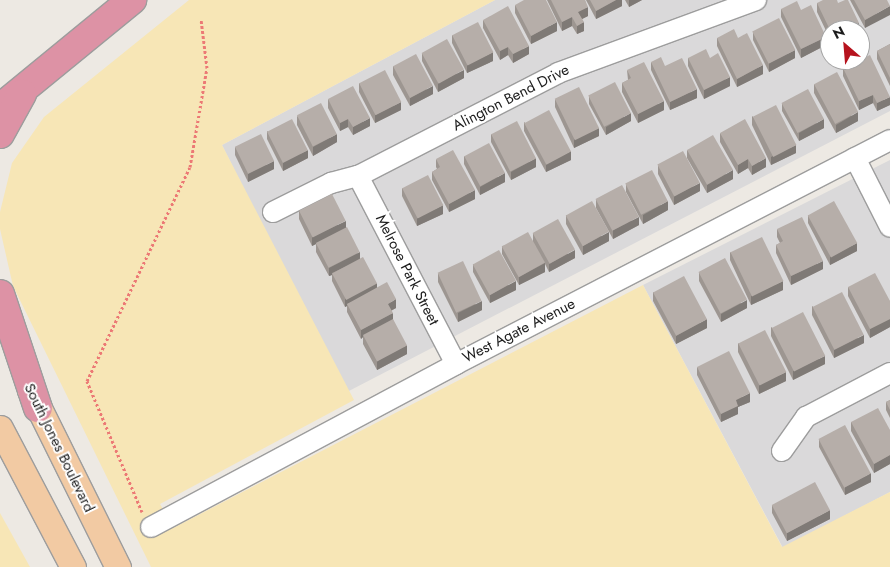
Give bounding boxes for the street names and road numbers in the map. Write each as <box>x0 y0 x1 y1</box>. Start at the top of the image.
street label: Alington Bend Drive <box>450 61 572 135</box>
street label: Melrose Park Street <box>371 212 443 328</box>
street label: West Agate Avenue <box>460 295 578 367</box>
street label: South Jones Boulevard <box>20 381 98 515</box>

